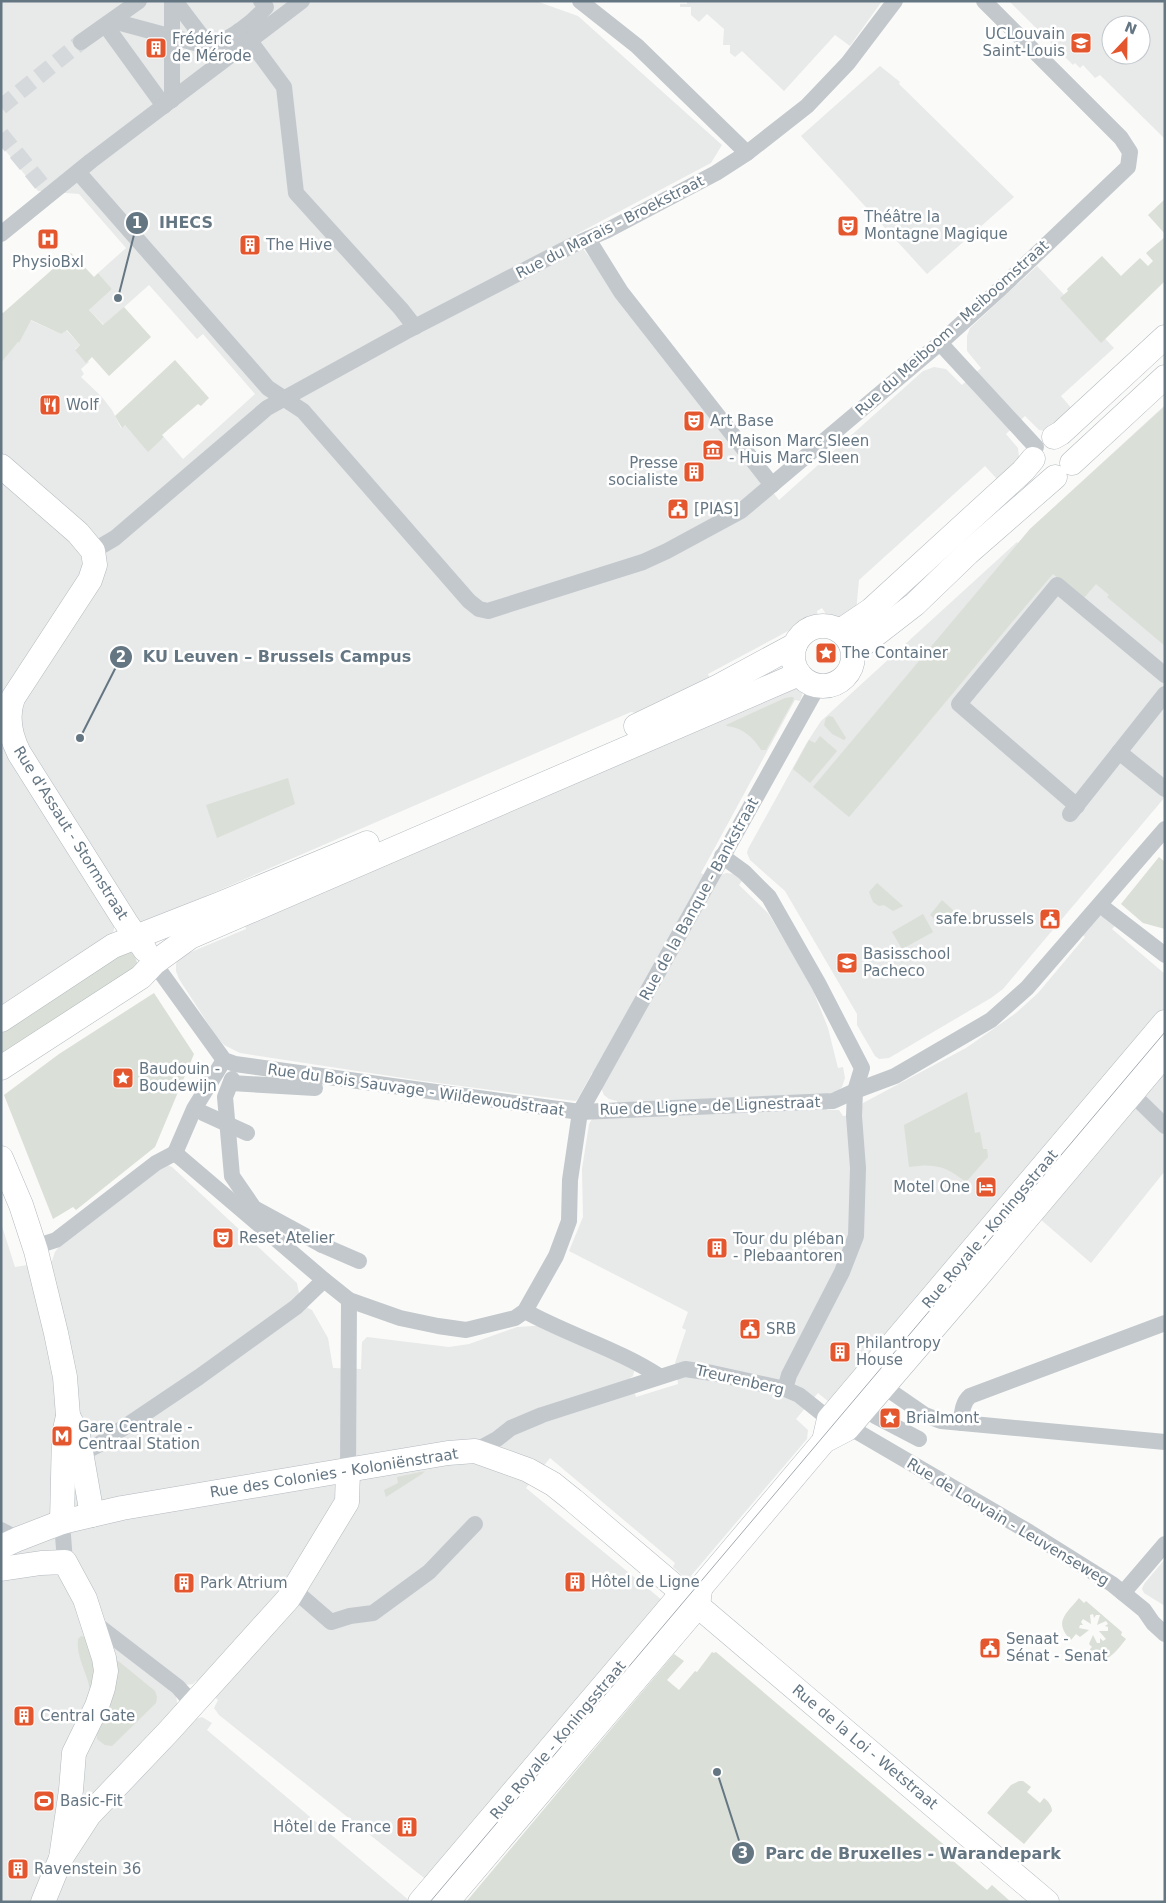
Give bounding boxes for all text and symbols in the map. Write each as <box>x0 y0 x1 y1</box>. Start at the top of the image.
north arrow <box>1101 15 1151 65</box>
text: N <box>1122 18 1139 38</box>
place label: UCLouvain Saint-Louis <box>983 25 1065 60</box>
place label: Frédéric de Mérode <box>172 30 251 65</box>
school or university icon: UCLouvain Saint-Louis <box>1069 31 1093 55</box>
building icon: Frédéric de Mérode <box>144 36 168 60</box>
street label: Rue du Marais - Broekstraat <box>513 172 707 282</box>
callout: IHECS <box>124 207 223 238</box>
place label: Théâtre la Montagne Magique <box>863 208 1008 243</box>
text: IHECS <box>159 213 213 232</box>
text: 1 <box>132 214 142 232</box>
theatre icon: Théâtre la Montagne Magique <box>836 214 860 238</box>
hospital icon: PhysioBxl <box>36 227 60 251</box>
building icon: The Hive <box>238 233 262 257</box>
place label: The Hive <box>265 236 332 254</box>
street label: Rue du Meiboom - Meiboomstraat <box>852 236 1052 420</box>
place label: PhysioBxl <box>12 253 84 271</box>
restaurant icon: Wolf <box>38 393 62 417</box>
place label: Wolf <box>66 396 99 414</box>
theatre icon: Art Base <box>682 409 706 433</box>
place label: Art Base <box>710 412 774 430</box>
place label: Maison Marc Sleen - Huis Marc Sleen <box>729 432 869 467</box>
museum icon: Maison Marc Sleen - Huis Marc Sleen <box>701 438 725 462</box>
place label: Presse socialiste <box>608 454 678 489</box>
building icon: Presse socialiste <box>682 460 706 484</box>
public building icon: [PIAS] <box>666 497 690 521</box>
place label: [PIAS] <box>694 500 739 518</box>
callout: KU Leuven – Brussels Campus <box>108 641 421 672</box>
place icon: The Container <box>814 641 838 665</box>
place label: The Container <box>841 644 949 662</box>
text: KU Leuven – Brussels Campus <box>143 647 411 666</box>
text: 2 <box>116 648 126 666</box>
street label: Rue d'Assaut - Stormstraat <box>10 743 132 923</box>
street label: Rue de la Banque - Bankstraat <box>636 794 762 1003</box>
public building icon: safe.brussels <box>1038 907 1062 931</box>
place label: safe.brussels <box>936 910 1034 928</box>
place label: Basisschool Pacheco <box>863 945 950 980</box>
school or university icon: Basisschool Pacheco <box>835 951 859 975</box>
place label: Baudouin - Boudewijn <box>139 1060 220 1095</box>
street label: Rue du Bois Sauvage - Wildewoudstraat <box>266 1060 566 1120</box>
place icon: Baudouin - Boudewijn <box>111 1066 135 1090</box>
street label: Rue de Ligne - de Lignestraat <box>599 1093 821 1119</box>
street label: Rue Royale - Koningsstraat <box>918 1146 1062 1312</box>
hotel icon: Motel One <box>974 1175 998 1199</box>
place label: Motel One <box>893 1178 970 1196</box>
theatre icon: Reset Atelier <box>211 1226 235 1250</box>
place label: Reset Atelier <box>239 1229 335 1247</box>
place label: Tour du pléban - Plebaantoren <box>732 1230 844 1265</box>
building icon: Tour du pléban - Plebaantoren <box>705 1236 729 1260</box>
public building icon: SRB <box>738 1317 762 1341</box>
place label: SRB <box>766 1320 796 1338</box>
place label: Philantropy House <box>856 1334 941 1369</box>
building icon: Philantropy House <box>828 1340 852 1364</box>
street label: Treurenberg <box>693 1361 786 1399</box>
place icon: Brialmont <box>878 1406 902 1430</box>
place label: Brialmont <box>906 1409 979 1427</box>
place label: Gare Centrale - Centraal Station <box>78 1418 200 1453</box>
metro station icon: Gare Centrale - Centraal Station <box>50 1424 74 1448</box>
street label: Rue des Colonies - Koloniënstraat <box>208 1444 460 1502</box>
street label: Rue de Louvain - Leuvenseweg <box>904 1454 1112 1590</box>
building icon: Hôtel de Ligne <box>563 1570 587 1594</box>
building icon: Park Atrium <box>172 1571 196 1595</box>
place label: Hôtel de Ligne <box>591 1573 700 1591</box>
place label: Park Atrium <box>200 1574 288 1592</box>
place label: Senaat - Sénat - Senat <box>1006 1630 1108 1665</box>
public building icon: Senaat - Sénat - Senat <box>978 1636 1002 1660</box>
street label: Rue Royale - Koningsstraat <box>486 1657 630 1823</box>
street label: Rue de la Loi - Wetstraat <box>789 1681 942 1813</box>
building icon: Central Gate <box>12 1704 36 1728</box>
place label: Central Gate <box>40 1707 135 1725</box>
sports icon: Basic-Fit <box>32 1789 56 1813</box>
place label: Basic-Fit <box>60 1792 123 1810</box>
building icon: Hôtel de France <box>395 1815 419 1839</box>
place label: Hôtel de France <box>273 1818 391 1836</box>
callout: Parc de Bruxelles - Warandepark <box>730 1838 1071 1869</box>
text: 3 <box>738 1844 748 1862</box>
text: Parc de Bruxelles - Warandepark <box>765 1844 1061 1863</box>
building icon: Ravenstein 36 <box>6 1857 30 1881</box>
place label: Ravenstein 36 <box>34 1860 141 1878</box>

